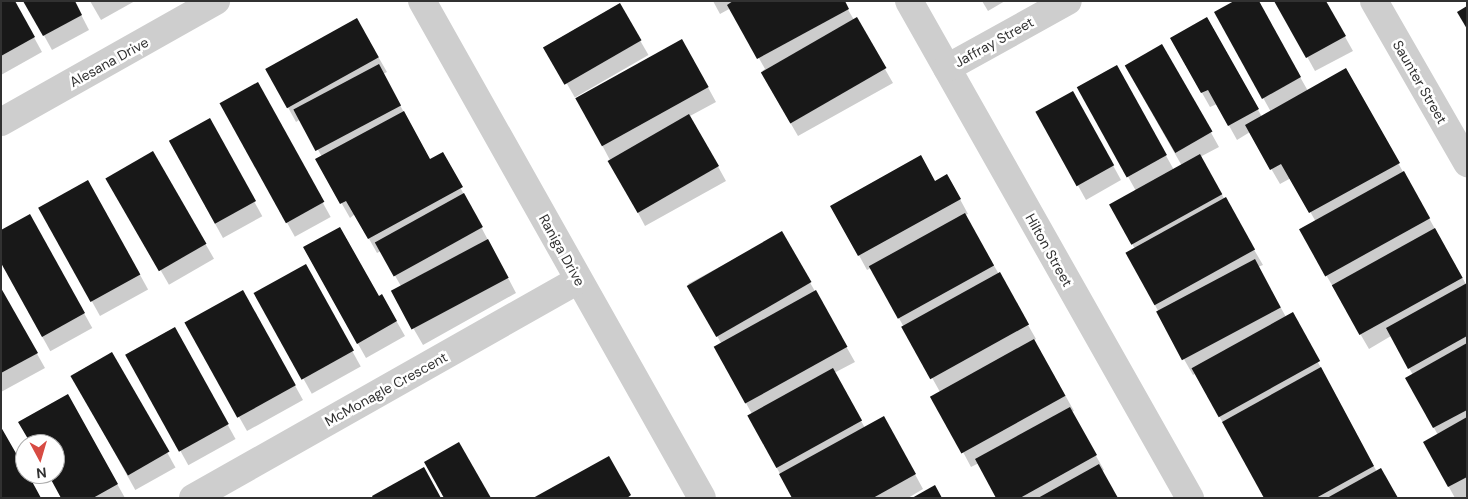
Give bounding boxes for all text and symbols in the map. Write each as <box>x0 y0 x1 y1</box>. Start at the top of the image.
street label: Jaffray Street <box>951 13 1037 71</box>
street label: Alesana Drive <box>67 33 151 91</box>
street label: Saunter Street <box>1389 37 1451 127</box>
street label: Hilton Street <box>1022 210 1076 290</box>
street label: Raniga Drive <box>535 211 589 289</box>
street label: McMonagle Crescent <box>322 348 450 430</box>
north arrow <box>15 434 65 484</box>
text: N <box>35 463 47 482</box>

